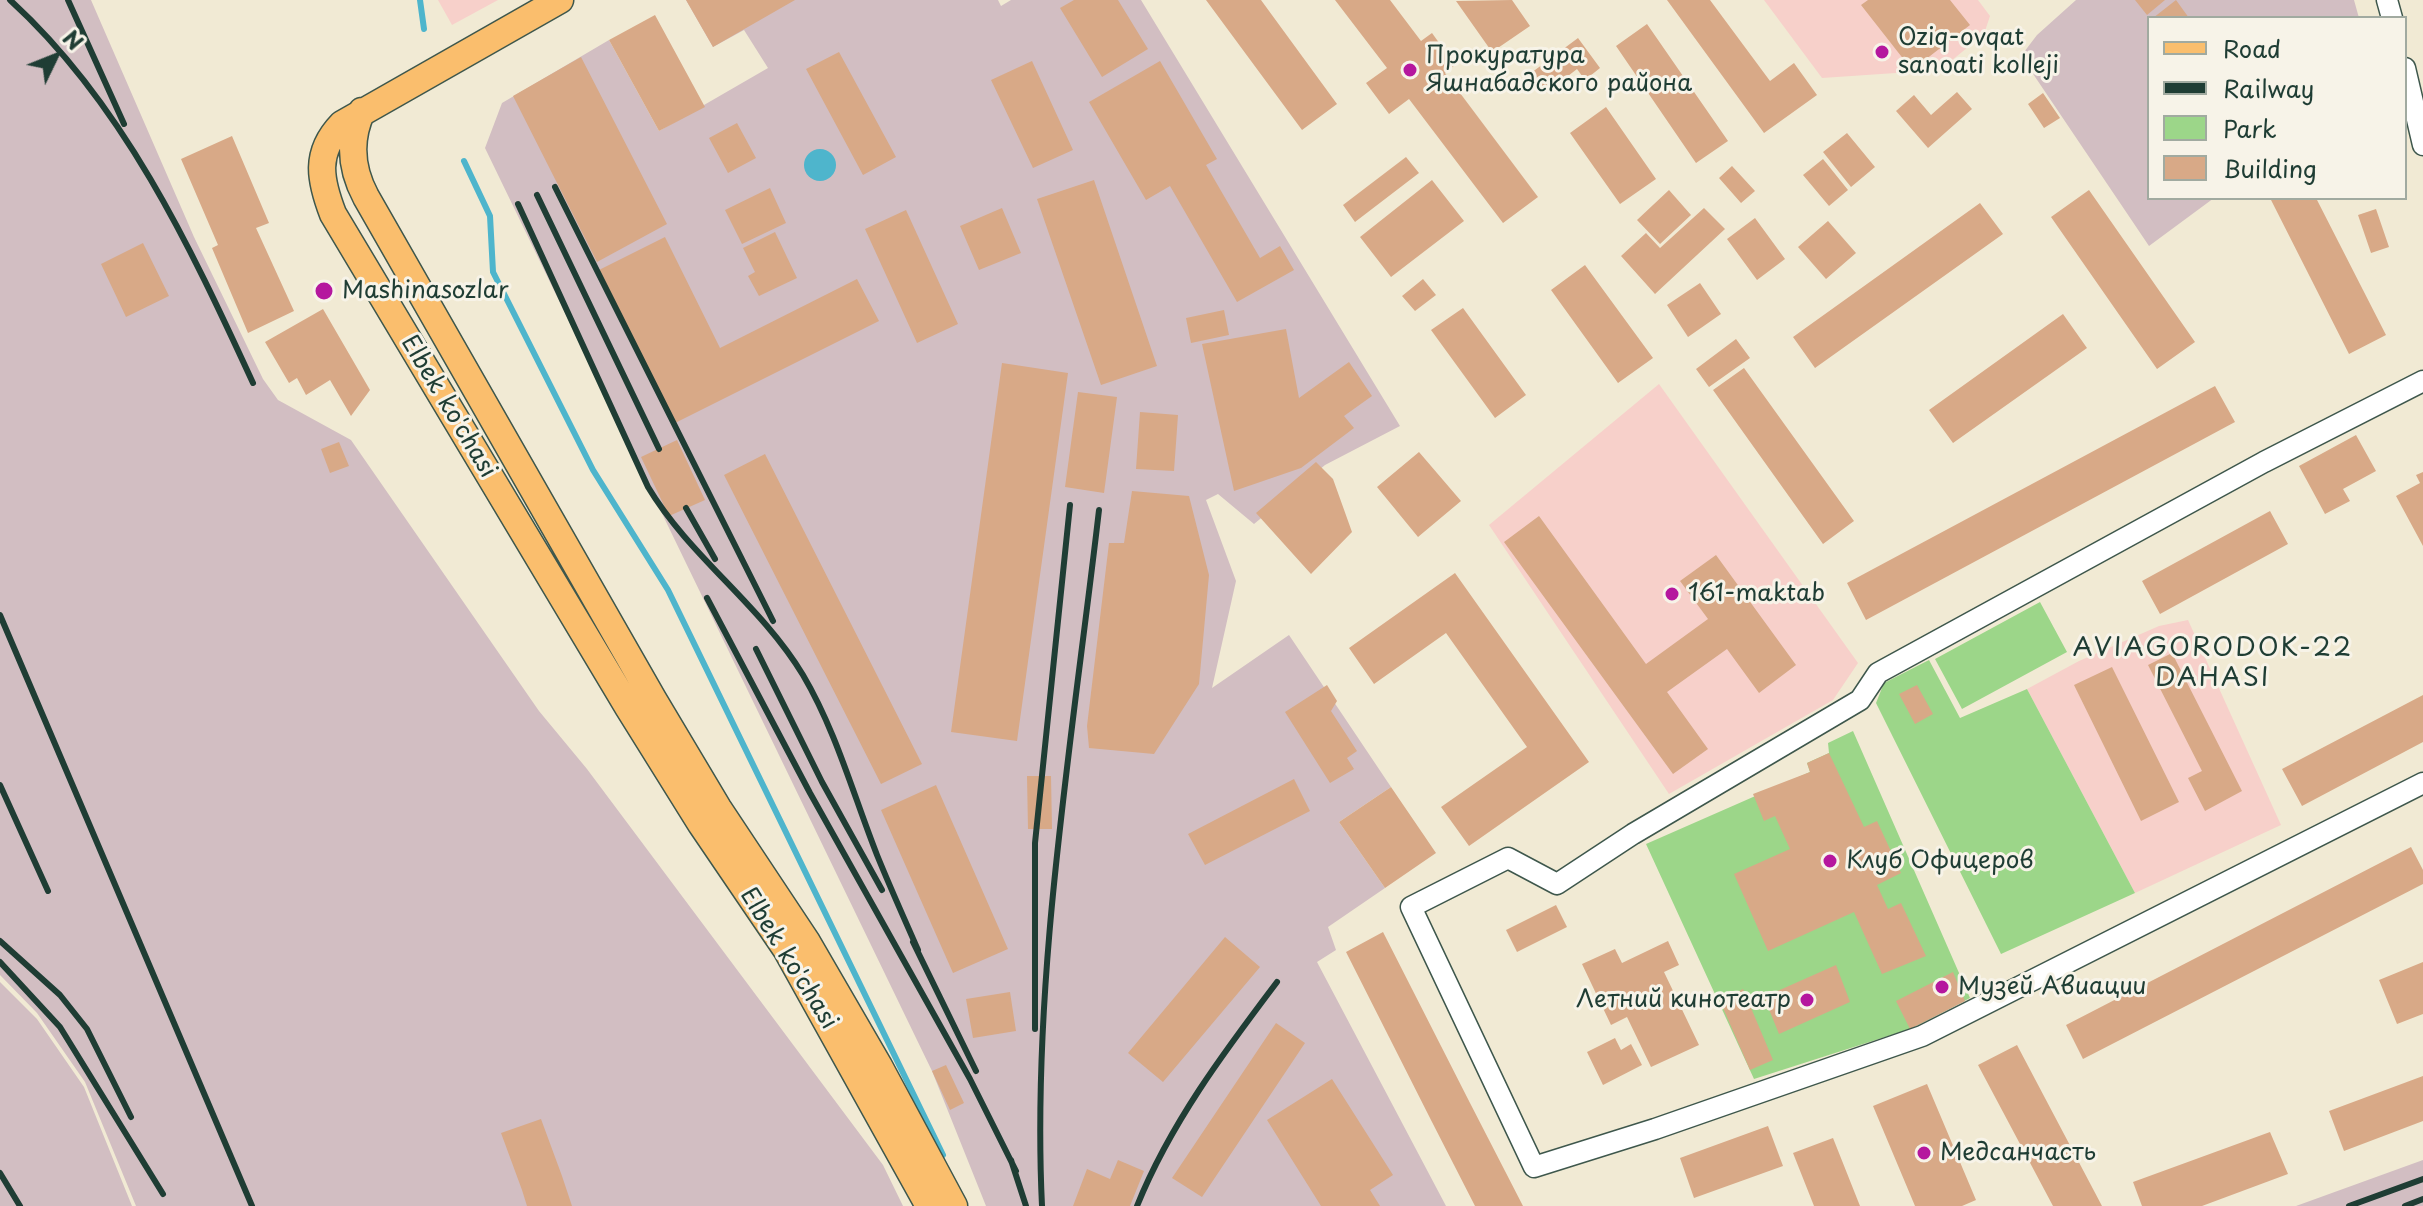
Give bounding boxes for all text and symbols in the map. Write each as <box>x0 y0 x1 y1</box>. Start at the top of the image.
north arrow <box>16 16 96 96</box>
legend <box>2147 16 2407 200</box>
text: N <box>56 22 92 57</box>
place label: Oziq-ovqat sanoati kolleji <box>1898 24 2059 80</box>
text: Road <box>2223 30 2281 66</box>
place label: Прокуратура Яшнабадского района <box>1426 42 1692 98</box>
marker: Oziq-ovqat sanoati kolleji <box>1873 43 1891 61</box>
marker: Прокуратура Яшнабадского района <box>1401 61 1419 79</box>
text: Railway <box>2223 70 2314 106</box>
text: Park <box>2223 110 2277 146</box>
text: Building <box>2223 150 2317 186</box>
place label: Mashinasozlar <box>342 277 509 305</box>
marker: Mashinasozlar <box>313 280 335 302</box>
street label: Elbek ko'chasi <box>394 330 502 484</box>
place label: 161-maktab <box>1688 580 1825 608</box>
marker: 161-maktab <box>1663 585 1681 603</box>
district label: AVIAGORODOK-22 DAHASI <box>2075 633 2351 694</box>
place label: Клуб Офицеров <box>1846 847 2034 875</box>
marker: Клуб Офицеров <box>1821 852 1839 870</box>
street label: Elbek ko'chasi <box>733 883 843 1035</box>
place label: Музей Авиации <box>1958 973 2147 1001</box>
marker: Музей Авиации <box>1933 978 1951 996</box>
place label: Летний кинотеатр <box>1576 986 1791 1014</box>
marker: Летний кинотеатр <box>1798 991 1816 1009</box>
place label: Медсанчасть <box>1940 1139 2096 1167</box>
marker: Медсанчасть <box>1915 1144 1933 1162</box>

